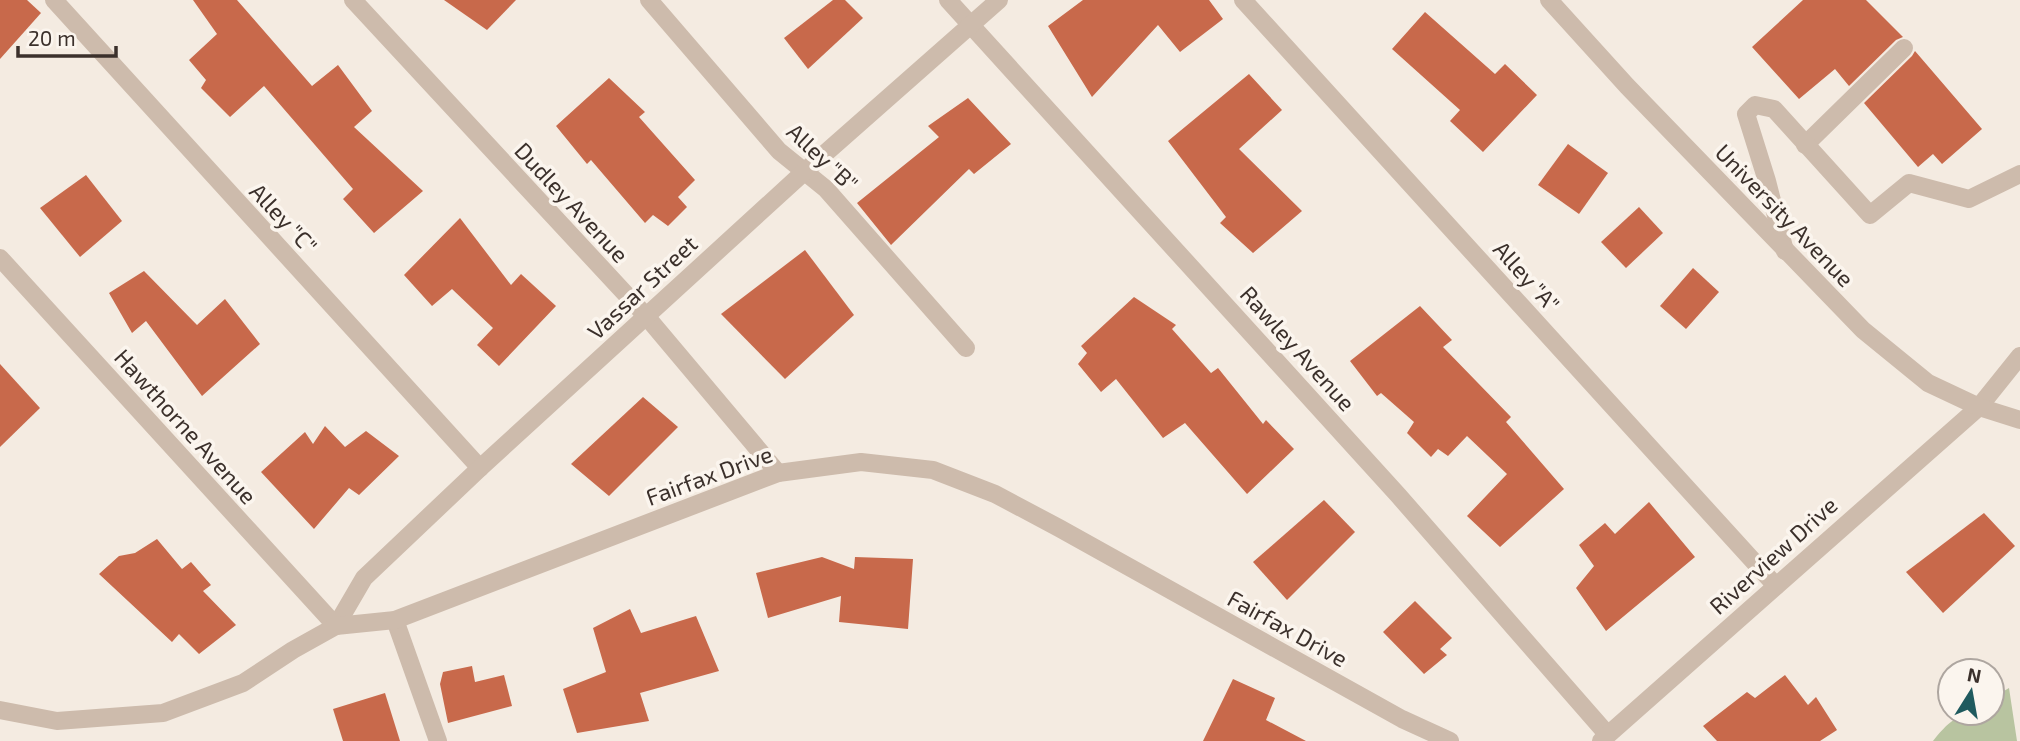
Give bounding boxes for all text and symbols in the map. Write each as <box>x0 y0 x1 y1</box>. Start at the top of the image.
scale bar <box>18 14 116 58</box>
text: 20 m <box>28 25 76 50</box>
street label: Alley "B" <box>782 117 864 197</box>
street label: Dudley Avenue <box>509 136 635 268</box>
street label: University Avenue <box>1710 138 1860 292</box>
street label: Alley "C" <box>244 177 324 259</box>
street label: Vassar Street <box>581 229 703 345</box>
street label: Alley "A" <box>1488 235 1566 317</box>
street label: Rawley Avenue <box>1235 280 1361 416</box>
street label: Hawthorne Avenue <box>109 343 263 509</box>
street label: Fairfax Drive <box>642 439 776 511</box>
street label: Riverview Drive <box>1703 490 1843 620</box>
street label: Fairfax Drive <box>1223 584 1353 672</box>
north arrow <box>1936 657 2006 727</box>
text: N <box>1965 662 1983 687</box>

